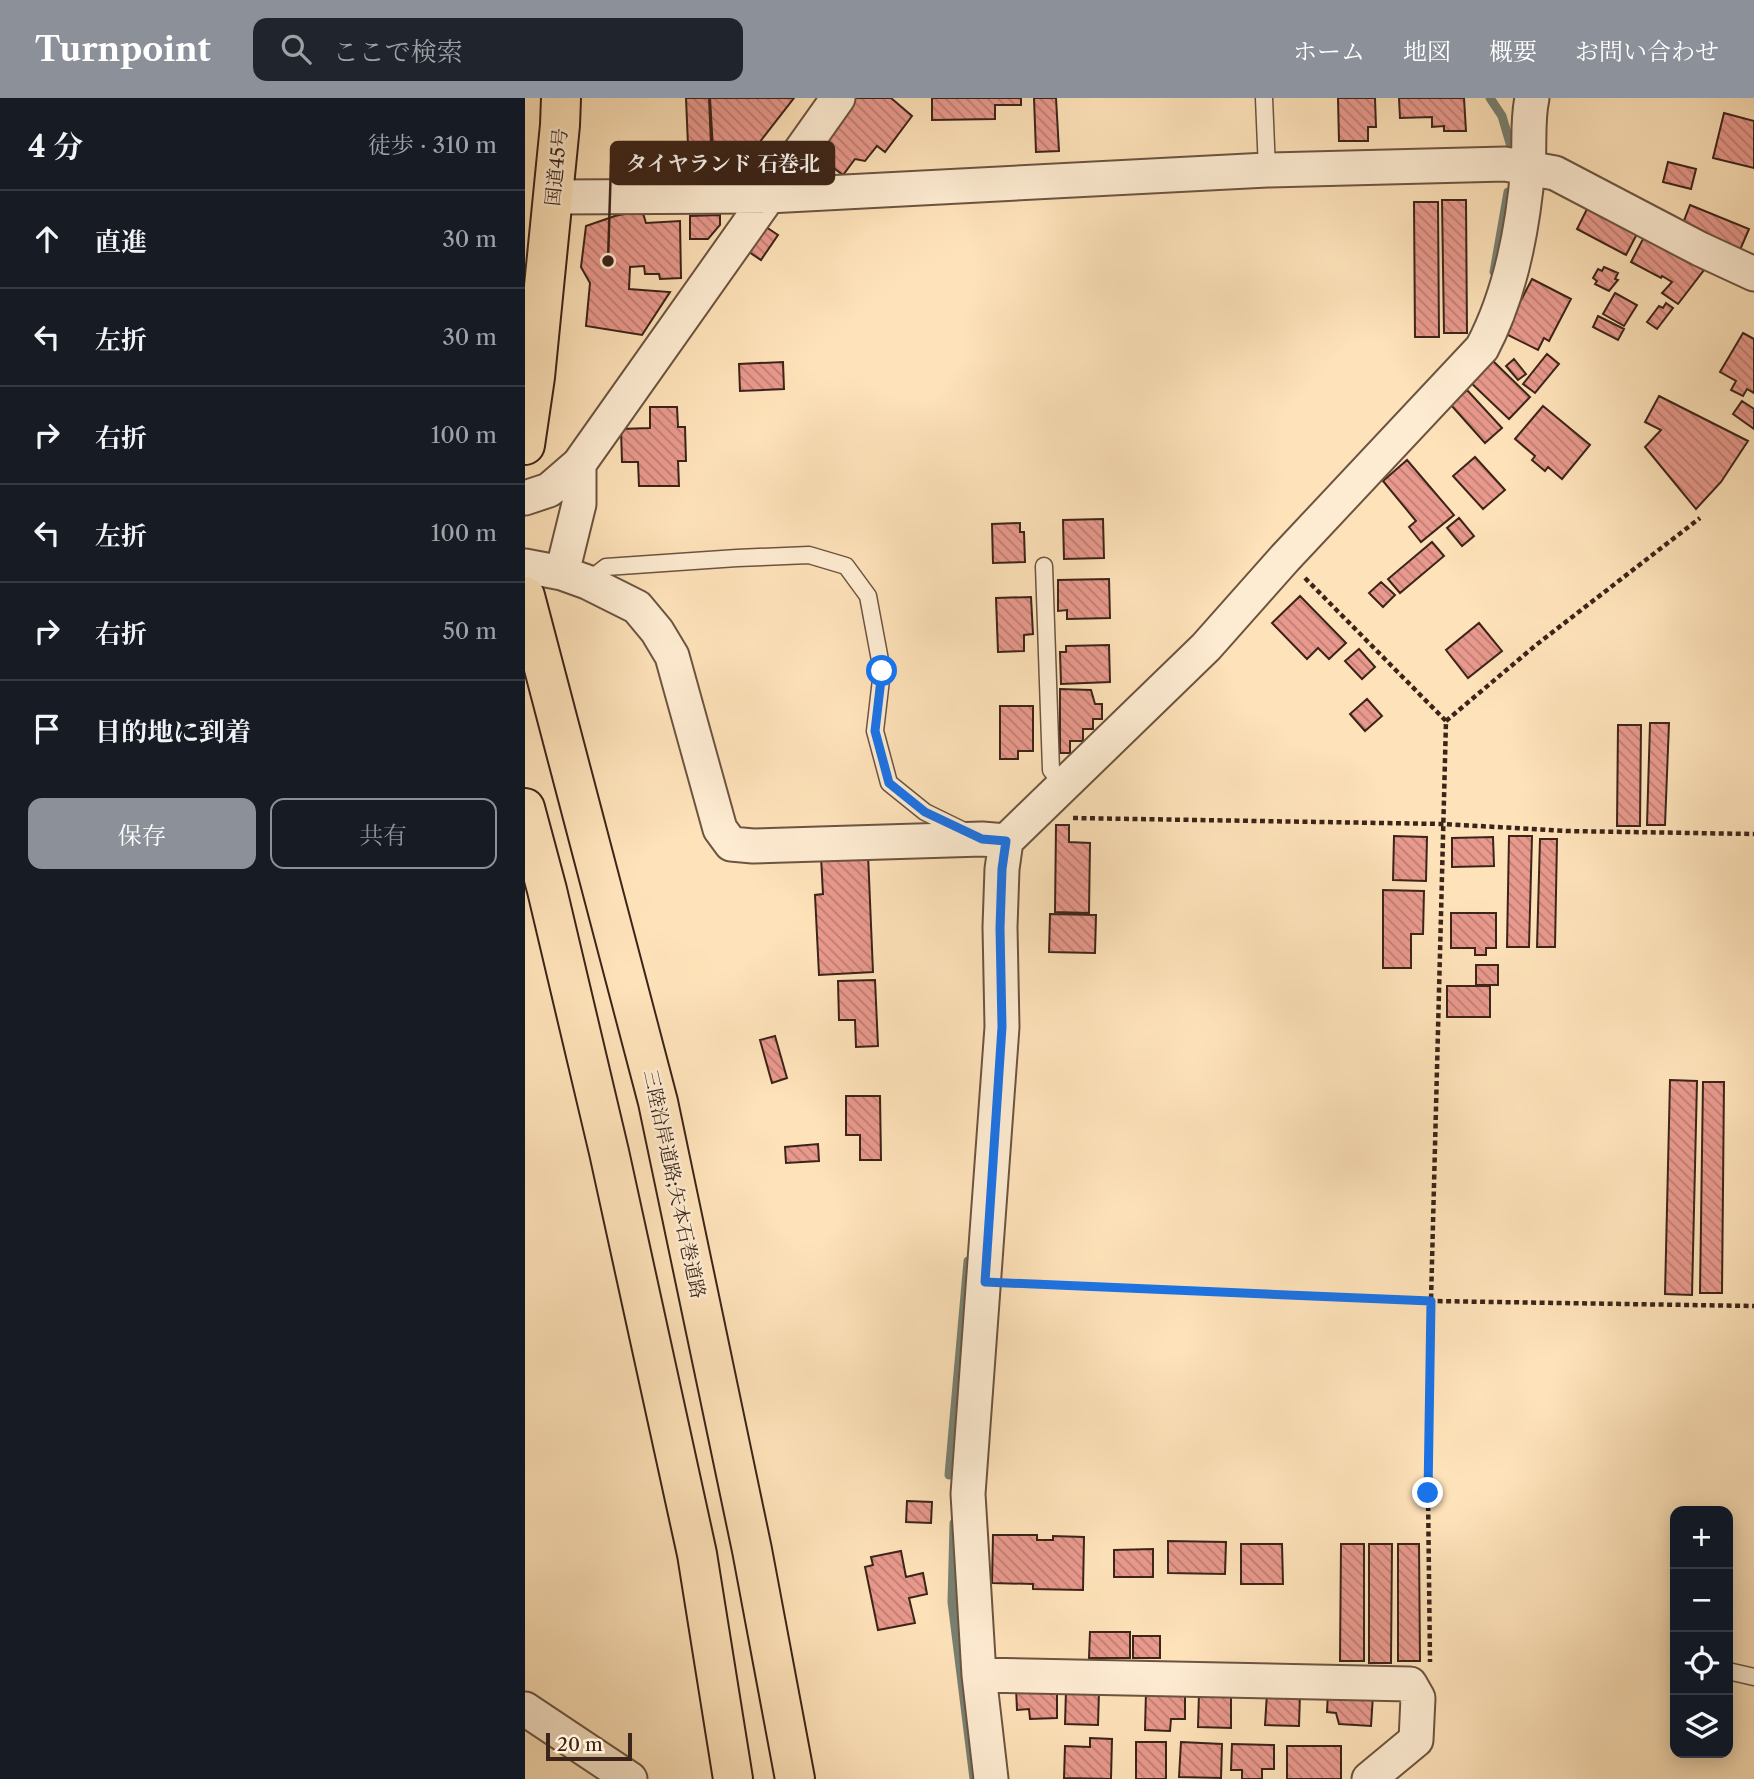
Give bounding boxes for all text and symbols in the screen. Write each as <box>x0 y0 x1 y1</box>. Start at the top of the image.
search box <box>253 18 743 81</box>
text: Turnpoint <box>35 29 211 70</box>
icon: search <box>277 30 315 68</box>
text: ここで検索 <box>333 36 463 68</box>
text: ホーム <box>1293 37 1365 66</box>
text: 地図 <box>1403 37 1451 66</box>
text: 概要 <box>1489 37 1537 66</box>
text: お問い合わせ <box>1575 37 1719 66</box>
street label: 国道45号 <box>541 127 572 207</box>
text: 4 分 <box>28 128 83 165</box>
text: 徒歩 · 310 m <box>368 131 497 159</box>
callout: タイヤランド 石巻北 <box>611 142 834 184</box>
text: タイヤランド 石巻北 <box>626 151 820 176</box>
icon: ahead <box>28 220 66 258</box>
text: 30 m <box>442 225 497 253</box>
text: 直進 <box>95 226 147 258</box>
icon: left <box>28 318 66 356</box>
text: 30 m <box>442 323 497 351</box>
text: 左折 <box>95 324 147 356</box>
icon: right <box>28 416 66 454</box>
text: 100 m <box>431 421 497 449</box>
text: 右折 <box>95 422 147 454</box>
icon: left <box>28 514 66 552</box>
text: 100 m <box>431 519 497 547</box>
text: 左折 <box>95 520 147 552</box>
icon: right <box>28 612 66 650</box>
text: 50 m <box>442 617 497 645</box>
text: 右折 <box>95 618 147 650</box>
route start <box>866 655 897 686</box>
icon: arrive <box>28 710 66 748</box>
text: 目的地に到着 <box>95 716 251 748</box>
button: 保存 <box>28 798 256 869</box>
button: 共有 <box>270 798 497 869</box>
street label: 三陸沿岸道路;矢本石巻道路 <box>639 1068 710 1301</box>
route end <box>1412 1477 1443 1508</box>
map controls <box>1670 1506 1733 1758</box>
button: + <box>1670 1506 1733 1569</box>
button: − <box>1670 1569 1733 1632</box>
button: locate <box>1670 1632 1733 1695</box>
button: layers <box>1670 1695 1733 1758</box>
scale bar <box>546 1730 632 1762</box>
text: 20 m <box>557 1733 603 1756</box>

